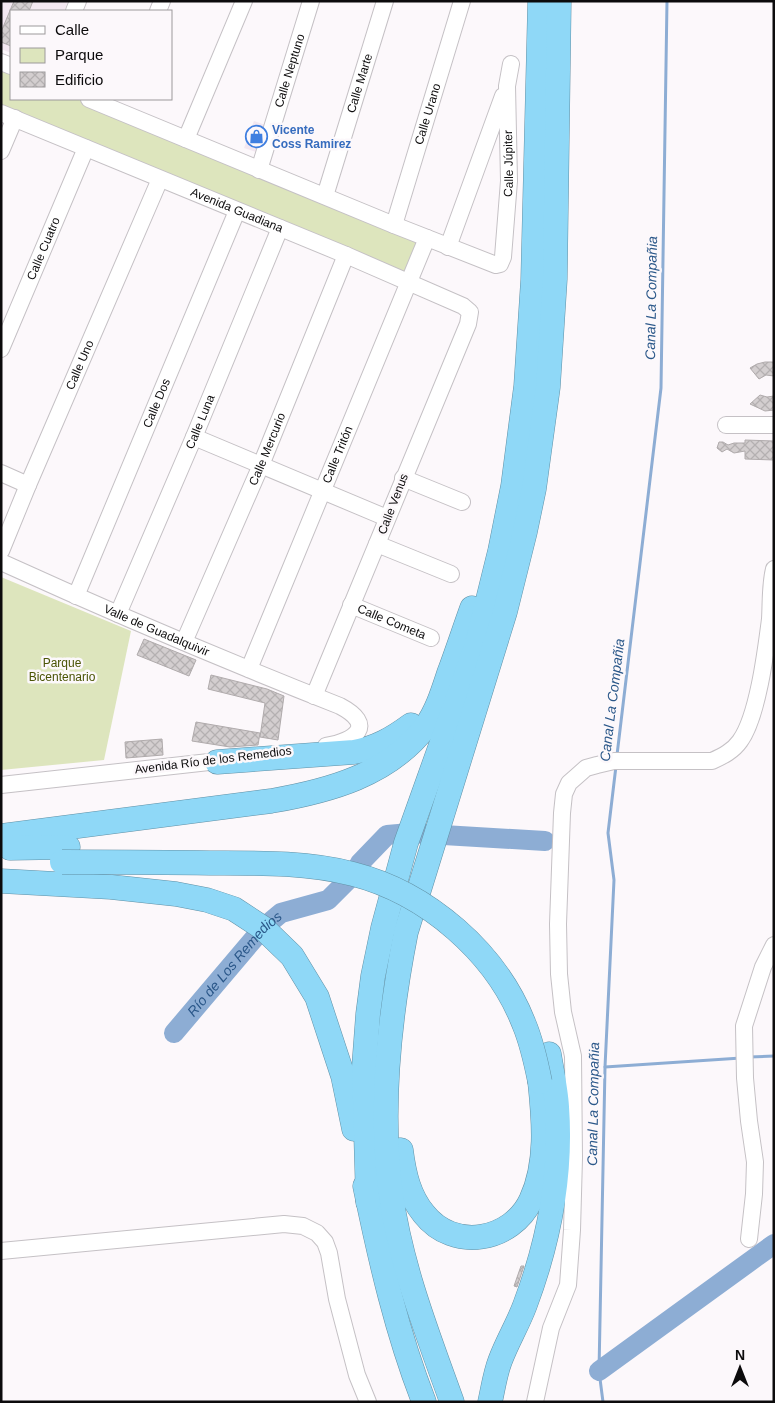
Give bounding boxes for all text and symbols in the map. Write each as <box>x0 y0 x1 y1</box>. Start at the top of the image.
legend <box>10 10 172 100</box>
text: Calle <box>55 21 89 38</box>
street label: Calle Neptuno <box>272 32 308 109</box>
text: Parque <box>55 46 103 63</box>
street label: Calle Marte <box>344 51 376 115</box>
text: Edificio <box>55 71 103 88</box>
street label: Calle Urano <box>412 81 444 146</box>
place label: Vicente Coss Ramirez <box>272 123 351 151</box>
shop icon: Vicente Coss Ramirez <box>244 125 268 149</box>
street label: Calle Júpiter <box>501 130 516 197</box>
street label: Avenida Guadiana <box>189 185 285 235</box>
street label: Calle Cuatro <box>24 215 63 282</box>
water label: Canal La Compañia <box>642 236 660 360</box>
street label: Calle Uno <box>63 338 97 392</box>
street label: Calle Dos <box>140 376 173 430</box>
street label: Calle Luna <box>183 392 218 451</box>
street label: Calle Mercurio <box>246 410 289 488</box>
street label: Calle Tritón <box>319 424 356 485</box>
street label: Calle Venus <box>375 472 411 536</box>
street label: Calle Cometa <box>355 601 428 642</box>
street label: Valle de Guadalquivir <box>102 602 211 659</box>
water label: Canal La Compañia <box>597 637 628 762</box>
park label: Parque Bicentenario <box>29 656 96 684</box>
street label: Avenida Río de los Remedios <box>134 743 292 777</box>
water label: Río de Los Remedios <box>184 908 285 1019</box>
water label: Canal La Compañia <box>584 1042 602 1166</box>
north arrow <box>715 1343 765 1393</box>
text: N <box>735 1347 745 1363</box>

